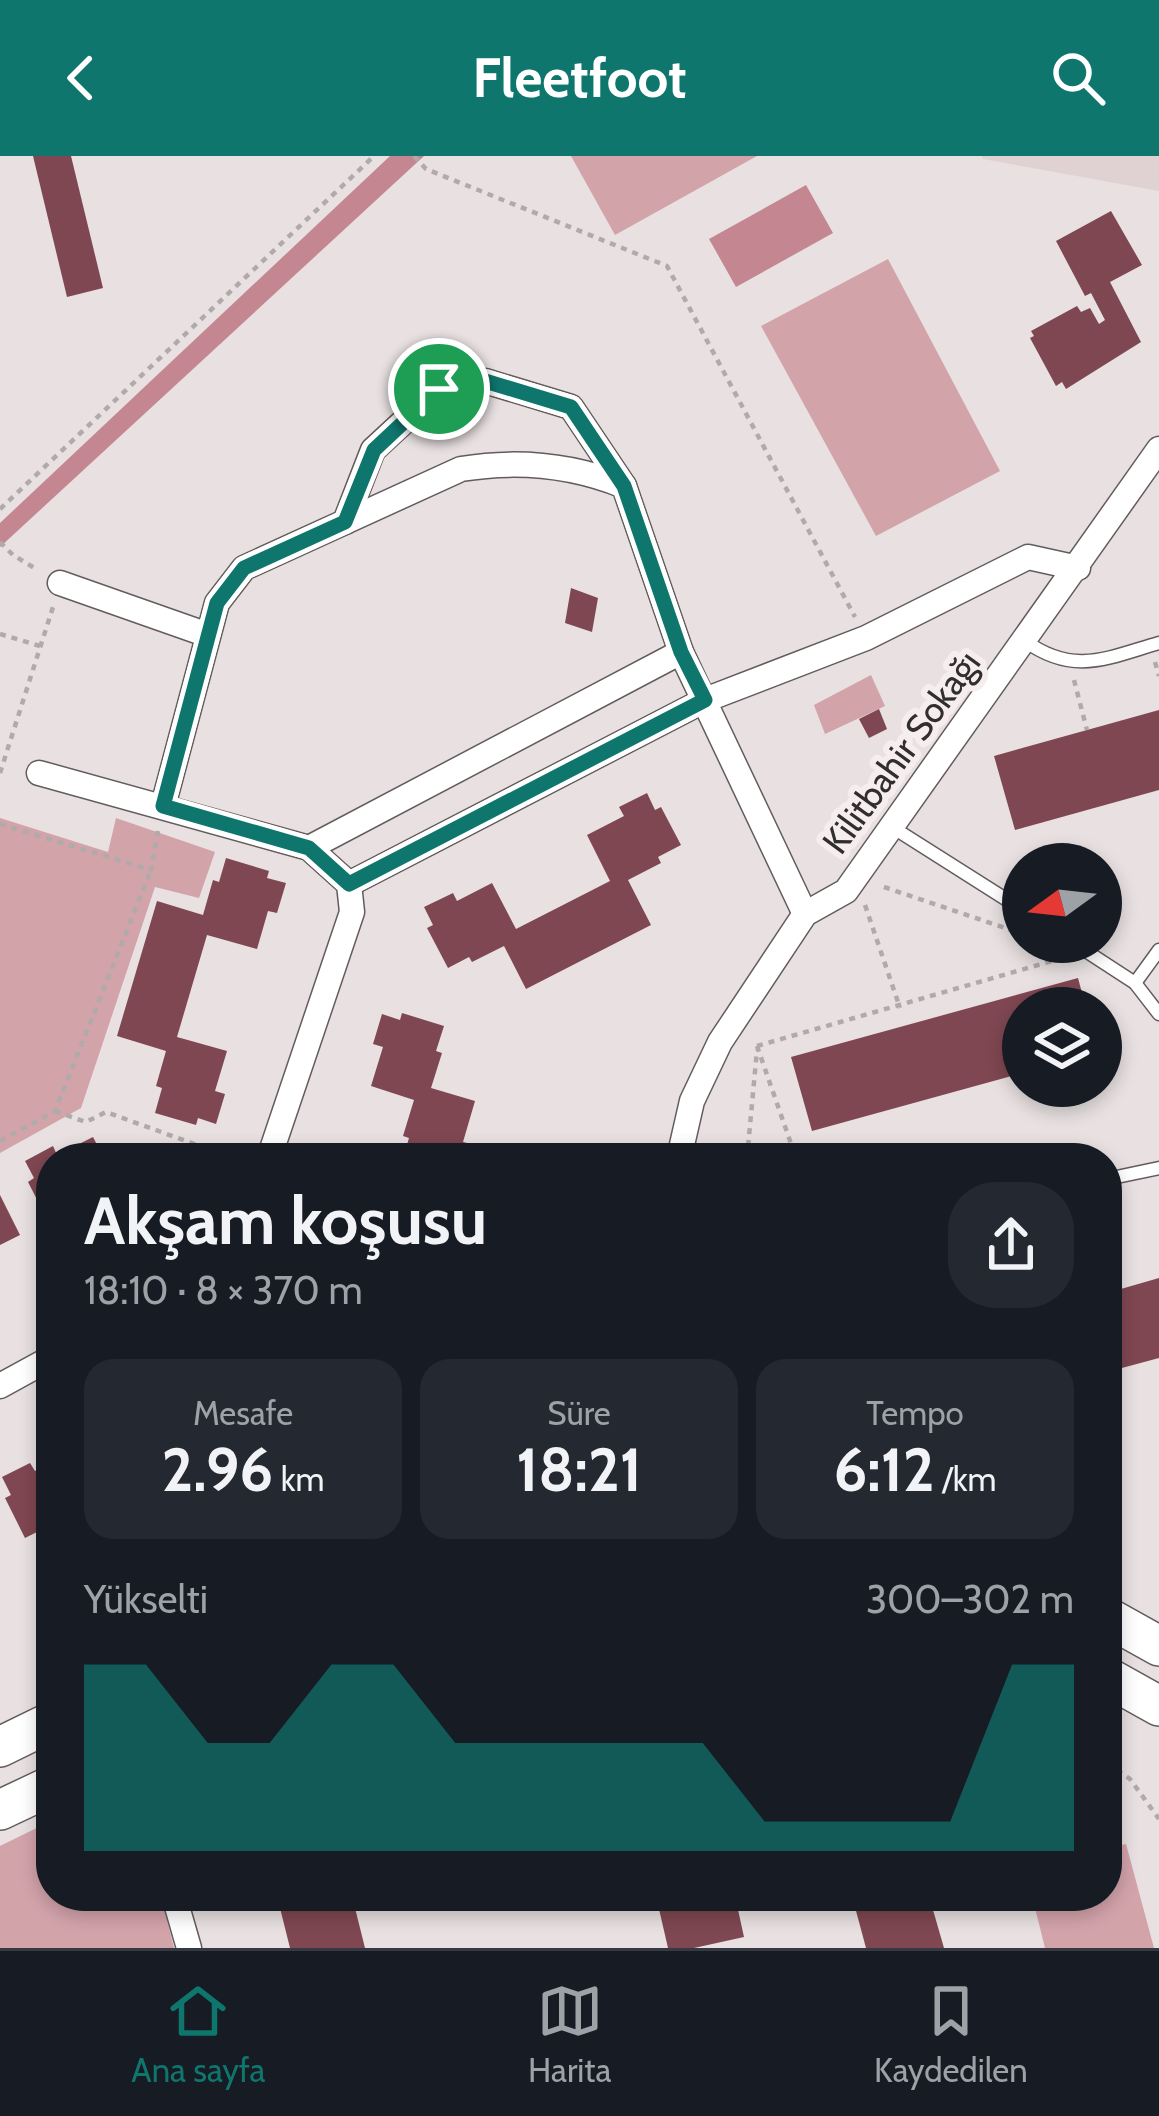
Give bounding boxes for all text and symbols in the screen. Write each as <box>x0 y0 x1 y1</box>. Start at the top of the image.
icon: back <box>48 45 114 111</box>
text: Fleetfoot <box>472 45 687 111</box>
icon: search <box>1045 45 1111 111</box>
pin <box>388 338 490 440</box>
icon: arrive <box>406 356 472 422</box>
street label: Kilitbahir Sokağı <box>813 642 989 862</box>
north arrow <box>1002 843 1122 963</box>
map controls <box>1002 843 1122 1107</box>
button: layers <box>1002 987 1122 1107</box>
text: Akşam koşusu <box>84 1180 487 1261</box>
button: share <box>948 1182 1074 1308</box>
text: 18:10 · 8 × 370 m <box>84 1266 363 1314</box>
text: Mesafe <box>193 1393 293 1433</box>
text: Süre <box>547 1393 611 1433</box>
text: Tempo <box>866 1393 964 1433</box>
text: 2.96 <box>162 1433 273 1506</box>
text: 18:21 <box>516 1433 642 1506</box>
text: 6:12 <box>834 1433 935 1506</box>
text: km <box>273 1459 324 1499</box>
text: /km <box>935 1459 996 1499</box>
text: Yükselti <box>84 1575 208 1623</box>
text: 300–302 m <box>866 1575 1074 1623</box>
tab: Ana sayfa <box>131 1978 265 2090</box>
tab: Harita <box>528 1978 611 2090</box>
tab: Kaydedilen <box>874 1978 1028 2090</box>

